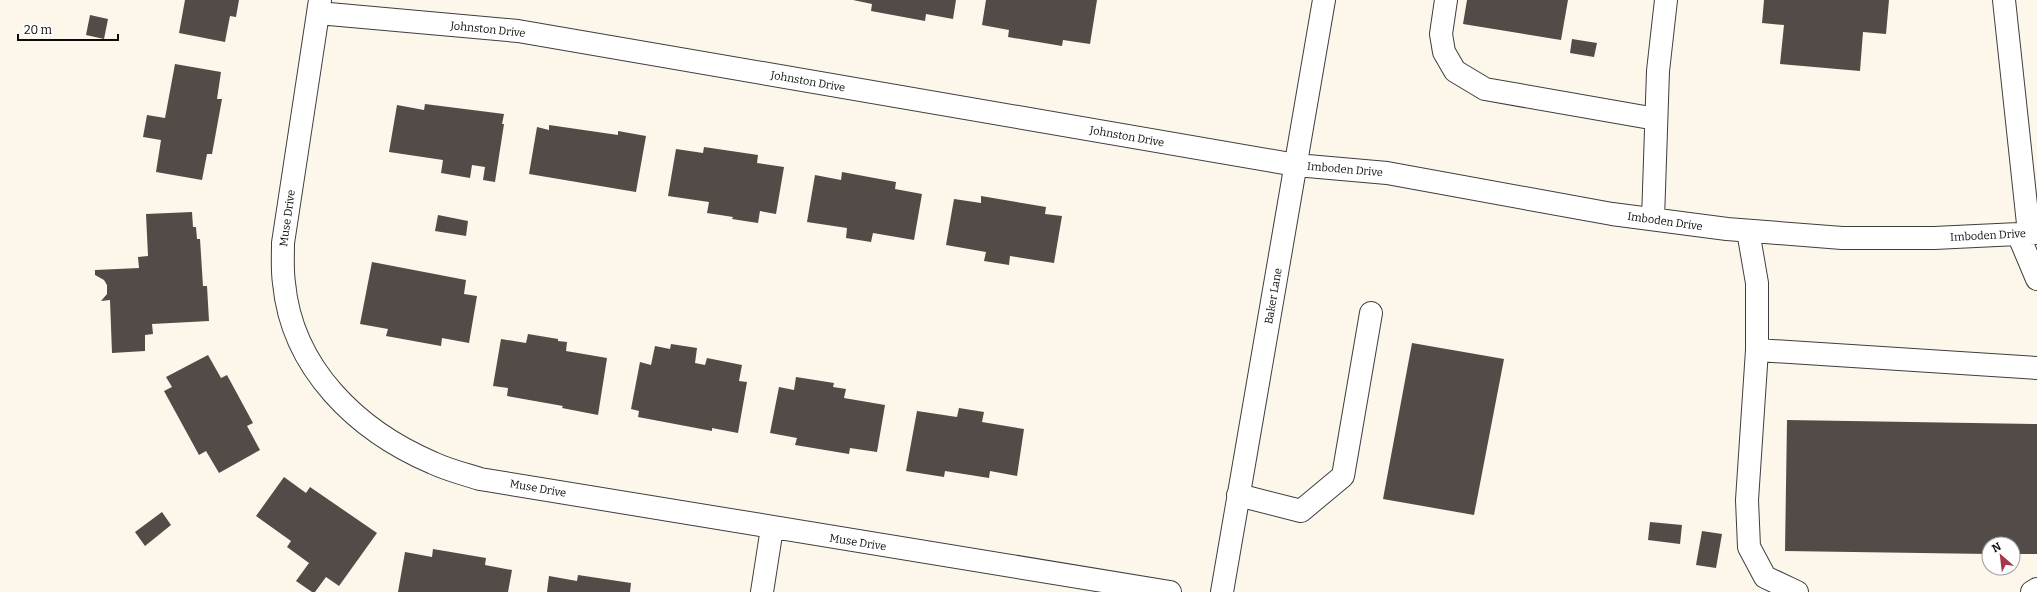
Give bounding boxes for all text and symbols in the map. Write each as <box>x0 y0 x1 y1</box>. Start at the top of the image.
scale bar <box>18 16 118 42</box>
street label: Johnston Drive <box>449 19 526 40</box>
text: 20 m <box>24 23 53 37</box>
street label: Johnston Drive <box>769 68 846 94</box>
street label: Johnston Drive <box>1088 123 1165 149</box>
street label: Imboden Drive <box>1307 160 1383 179</box>
street label: Muse Drive <box>277 189 298 247</box>
street label: Imboden Drive <box>1626 210 1703 233</box>
street label: Imboden Drive <box>1950 227 2026 244</box>
street label: Baker Lane <box>1262 267 1285 325</box>
street label: Muse Drive <box>509 477 567 500</box>
street label: Muse Drive <box>829 532 887 553</box>
north arrow <box>1981 536 2021 576</box>
text: N <box>1990 540 2004 555</box>

